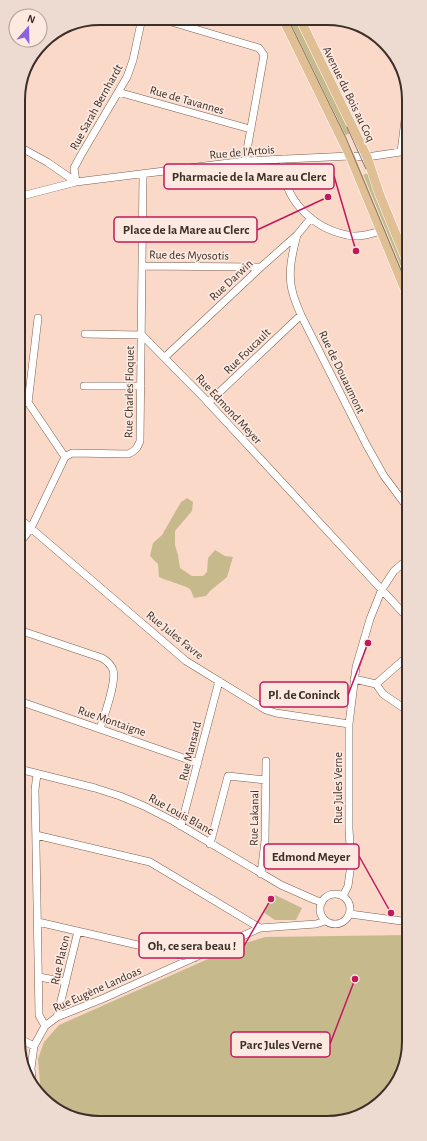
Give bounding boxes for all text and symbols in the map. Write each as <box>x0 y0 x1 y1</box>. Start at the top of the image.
north arrow <box>8 8 48 48</box>
text: N <box>26 13 37 26</box>
street label: Avenue du Bois au Coq <box>321 44 377 144</box>
street label: Rue Sarah Bernhardt <box>68 62 125 152</box>
street label: Rue de Tavannes <box>148 84 226 116</box>
street label: Rue de l'Artois <box>209 143 275 161</box>
callout: Pharmacie de la Mare au Clerc <box>164 164 334 189</box>
text: Pharmacie de la Mare au Clerc <box>172 171 326 184</box>
callout: Place de la Mare au Clerc <box>114 217 257 242</box>
text: Place de la Mare au Clerc <box>123 224 249 237</box>
street label: Rue des Myosotis <box>149 248 229 263</box>
street label: Rue Darwin <box>207 257 255 303</box>
street label: Rue Foucault <box>221 326 273 376</box>
street label: Rue de Douaumont <box>317 329 367 415</box>
street label: Rue Charles Floquet <box>122 346 136 438</box>
street label: Rue Edmond Meyer <box>193 372 264 447</box>
street label: Rue Jules Favre <box>144 608 206 662</box>
callout: Pl. de Coninck <box>260 682 348 707</box>
text: Pl. de Coninck <box>268 689 340 702</box>
street label: Rue Montaigne <box>76 704 148 738</box>
street label: Rue Mansard <box>177 720 203 782</box>
street label: Rue Jules Verne <box>332 752 344 824</box>
street label: Rue Lakanal <box>248 790 260 846</box>
street label: Rue Louis Blanc <box>147 791 216 837</box>
callout: Edmond Meyer <box>264 844 359 869</box>
text: Edmond Meyer <box>272 851 351 864</box>
callout: Oh, ce sera beau ! <box>139 933 244 958</box>
street label: Rue Platon <box>48 934 72 986</box>
text: Oh, ce sera beau ! <box>148 940 236 953</box>
street label: Rue Eugène Landoas <box>51 964 143 1014</box>
callout: Parc Jules Verne <box>231 1032 330 1057</box>
text: Parc Jules Verne <box>240 1039 322 1052</box>

